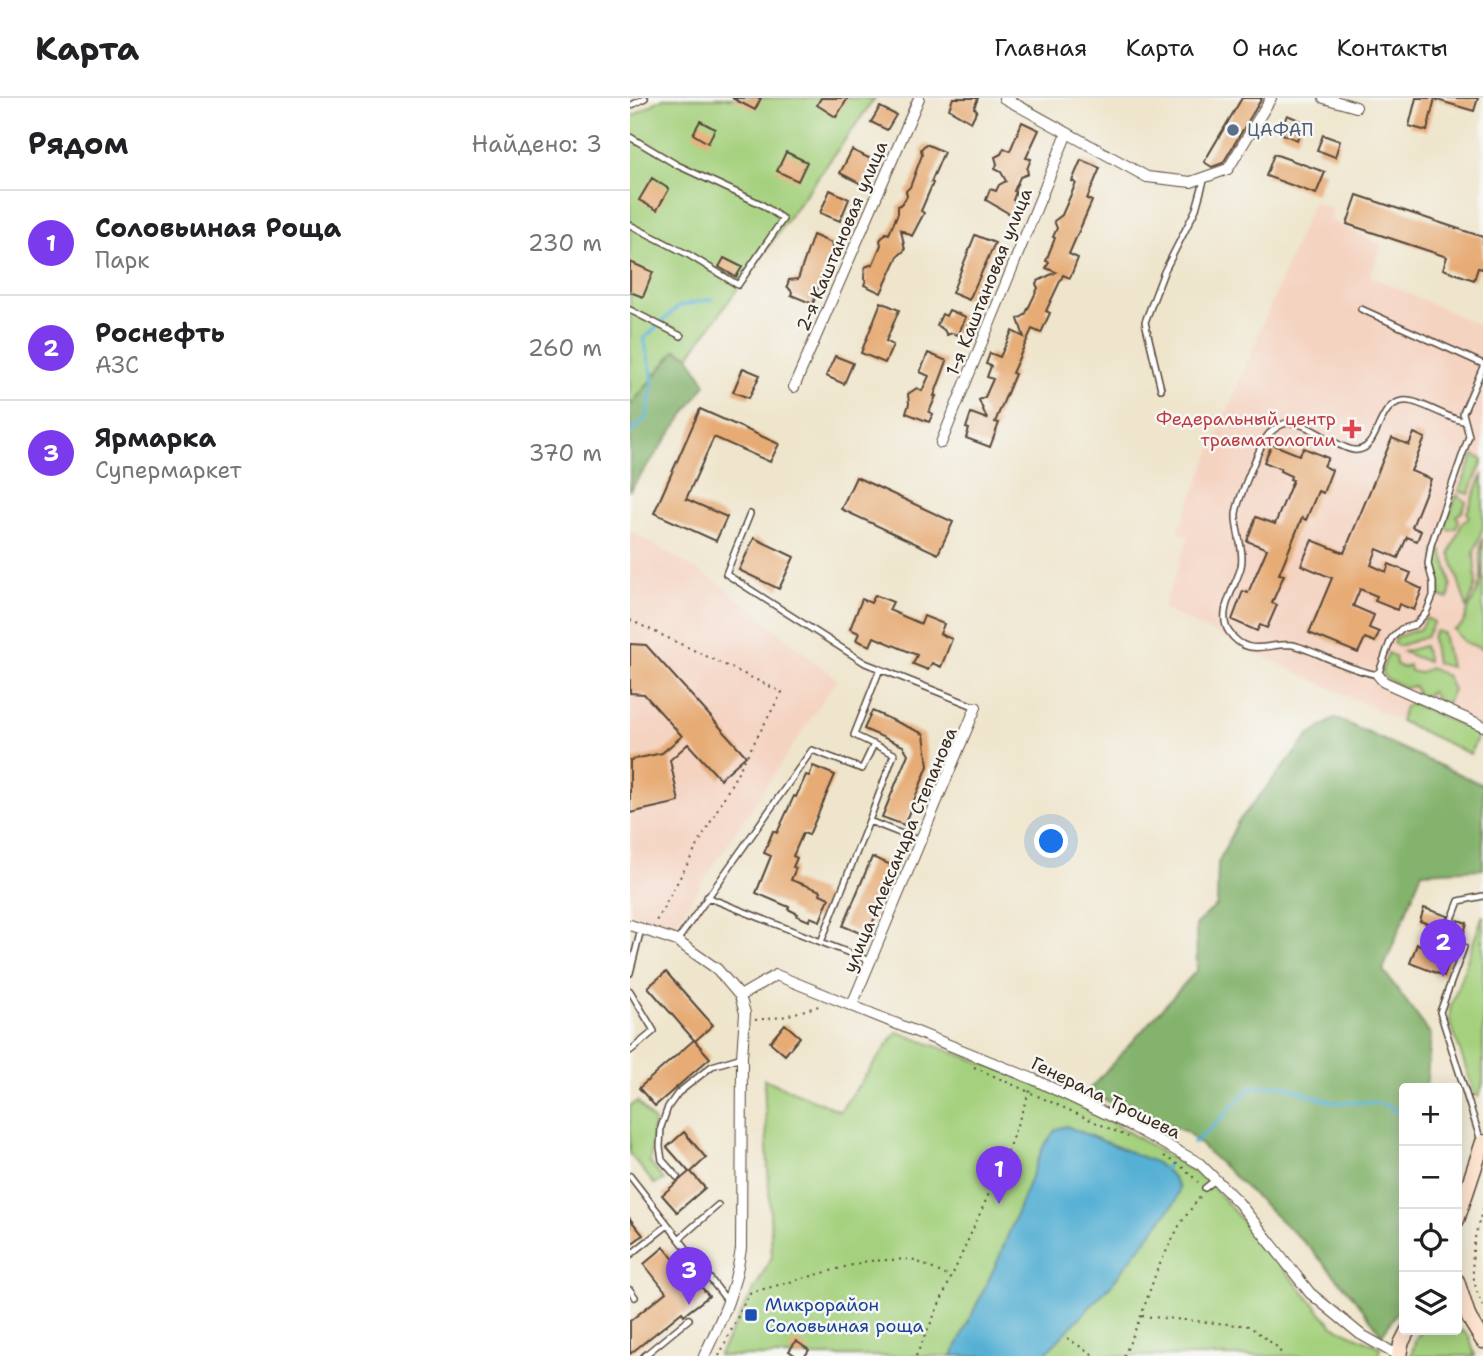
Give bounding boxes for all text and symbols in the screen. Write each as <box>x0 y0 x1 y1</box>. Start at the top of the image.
text: Карта <box>35 26 139 71</box>
text: Главная <box>994 32 1087 64</box>
text: Карта <box>1125 32 1194 64</box>
text: О нас <box>1232 32 1298 64</box>
text: Контакты <box>1336 32 1448 64</box>
place label: ЦАФАП <box>1247 118 1313 142</box>
marker: ЦАФАП <box>1225 122 1241 138</box>
text: Рядом <box>28 123 128 164</box>
text: Найдено: 3 <box>472 129 602 159</box>
street label: 2-я Каштановая улица <box>791 137 893 335</box>
street label: 1-я Каштановая улица <box>940 185 1038 379</box>
text: Соловьиная Роща <box>95 210 341 245</box>
text: 1 <box>46 228 56 258</box>
text: 230 m <box>528 228 602 258</box>
text: Парк <box>95 245 150 275</box>
text: Роснефть <box>95 315 225 350</box>
text: 2 <box>43 333 59 363</box>
text: 260 m <box>528 333 602 363</box>
text: АЗС <box>95 350 139 380</box>
place label: Федеральный центр травматологии <box>1156 407 1336 452</box>
marker: Федеральный центр травматологии <box>1342 419 1362 439</box>
text: Ярмарка <box>95 420 216 455</box>
text: 3 <box>43 438 59 468</box>
text: 370 m <box>529 438 602 468</box>
text: Супермаркет <box>95 455 242 485</box>
street label: улица Александра Степанова <box>837 724 963 976</box>
your location <box>1034 824 1068 858</box>
pin: 2 <box>1420 919 1466 977</box>
street label: Генерала Трошева <box>1027 1051 1185 1145</box>
map controls <box>1399 1083 1462 1335</box>
button: + <box>1399 1083 1462 1146</box>
pin: 1 <box>976 1146 1022 1204</box>
button: − <box>1399 1146 1462 1209</box>
button: locate <box>1399 1209 1462 1272</box>
pin: 3 <box>666 1247 712 1305</box>
button: layers <box>1399 1272 1462 1335</box>
place label: Микрорайон Соловьиная роща <box>765 1293 924 1338</box>
marker: Микрорайон Соловьиная роща <box>743 1307 759 1323</box>

